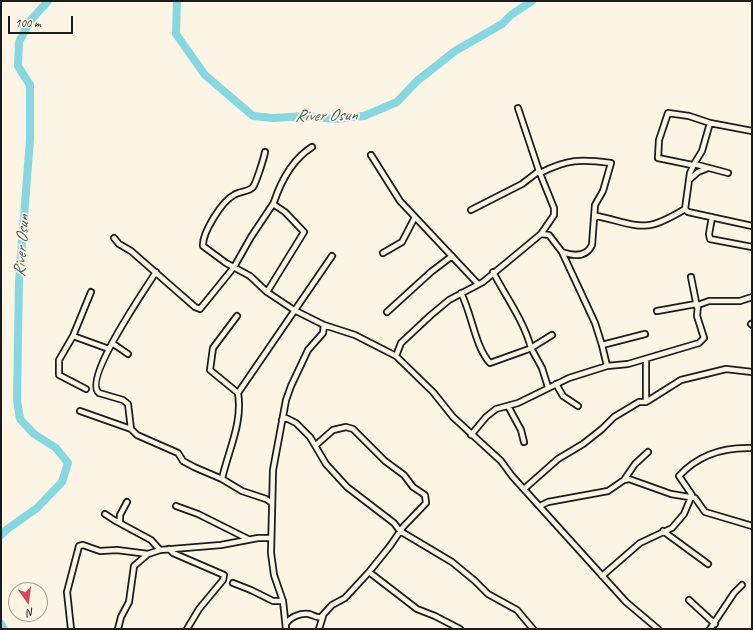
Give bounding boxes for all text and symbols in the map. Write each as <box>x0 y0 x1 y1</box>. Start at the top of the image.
scale bar <box>10 8 75 34</box>
text: 100 m <box>15 15 41 31</box>
water label: River Osun <box>295 105 357 127</box>
water label: River Osun <box>10 214 34 278</box>
north arrow <box>8 582 48 622</box>
text: N <box>26 605 36 620</box>

